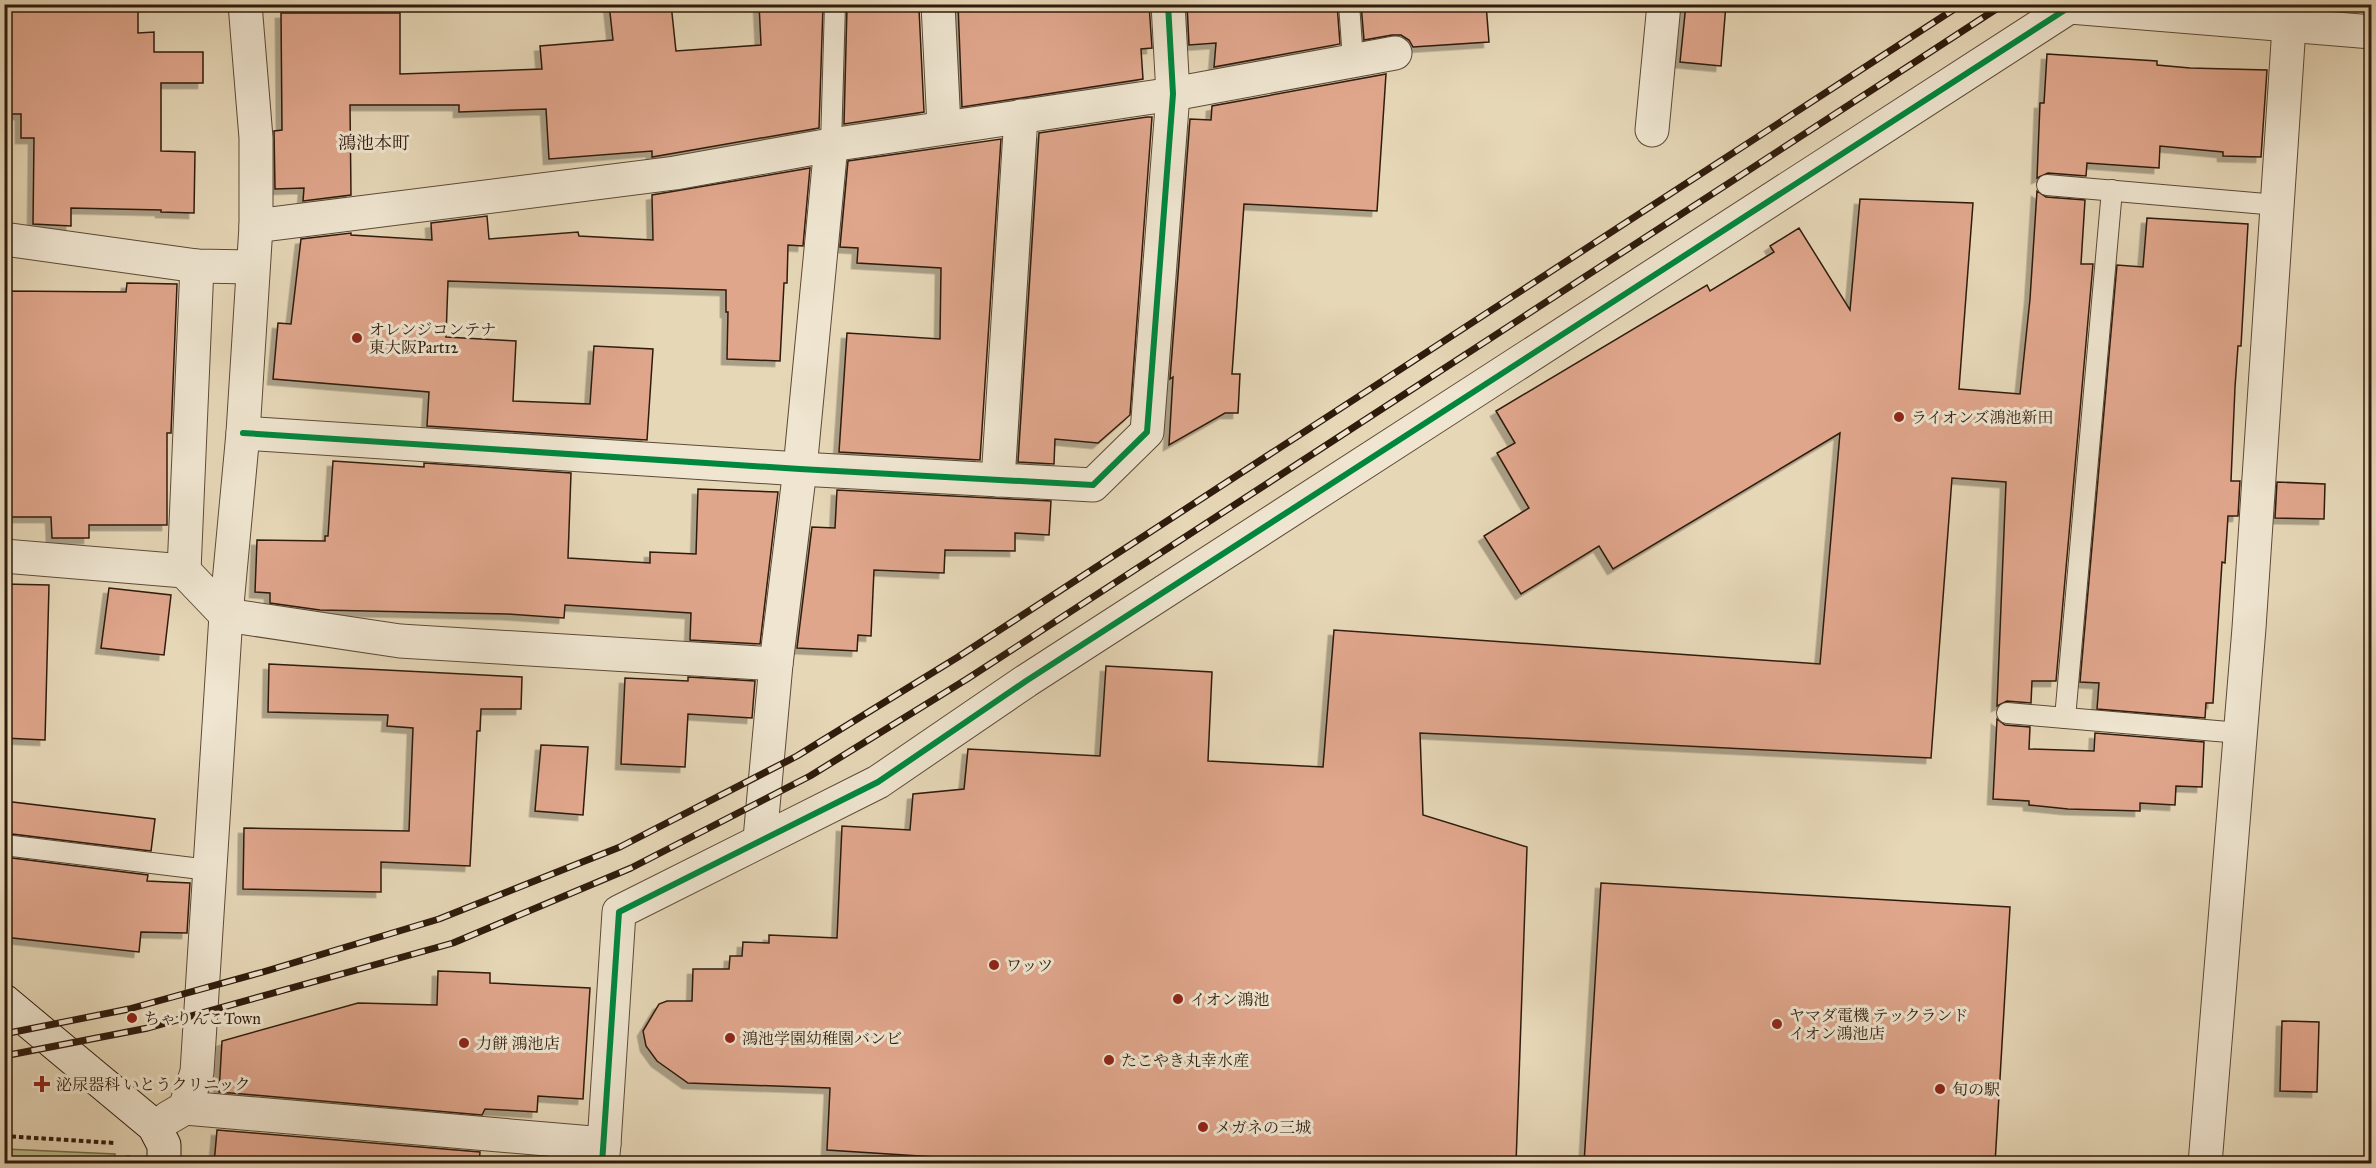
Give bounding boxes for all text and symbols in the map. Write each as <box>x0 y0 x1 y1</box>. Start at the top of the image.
district label: 鴻池本町 <box>338 132 410 154</box>
place label: オレンジコンテナ 東大阪Part12 <box>369 320 496 357</box>
marker: オレンジコンテナ 東大阪Part12 <box>350 331 364 345</box>
place label: ライオンズ鴻池新田 <box>1911 408 2054 427</box>
marker: ライオンズ鴻池新田 <box>1892 410 1906 424</box>
place label: ワッツ <box>1006 956 1053 975</box>
marker: ワッツ <box>987 958 1001 972</box>
place label: イオン鴻池 <box>1190 990 1270 1009</box>
marker: イオン鴻池 <box>1171 992 1185 1006</box>
place label: ヤマダ電機 テックランド イオン鴻池店 <box>1789 1006 1968 1043</box>
place label: ちゃりんこTown <box>144 1009 261 1028</box>
marker: ちゃりんこTown <box>125 1011 139 1025</box>
marker: ヤマダ電機 テックランド イオン鴻池店 <box>1770 1017 1784 1031</box>
place label: 鴻池学園幼稚園バンビ <box>742 1029 902 1048</box>
marker: 鴻池学園幼稚園バンビ <box>723 1031 737 1045</box>
place label: 力餅 鴻池店 <box>476 1034 559 1053</box>
marker: 力餅 鴻池店 <box>457 1036 471 1050</box>
place label: たこやき丸幸水産 <box>1121 1051 1249 1070</box>
marker: たこやき丸幸水産 <box>1102 1053 1116 1067</box>
marker: 泌尿器科 いとうクリニック <box>33 1075 51 1093</box>
place label: 泌尿器科 いとうクリニック <box>56 1075 251 1094</box>
place label: 旬の駅 <box>1952 1080 2000 1099</box>
marker: 旬の駅 <box>1933 1082 1947 1096</box>
place label: メガネの三城 <box>1215 1118 1311 1137</box>
marker: メガネの三城 <box>1196 1120 1210 1134</box>

